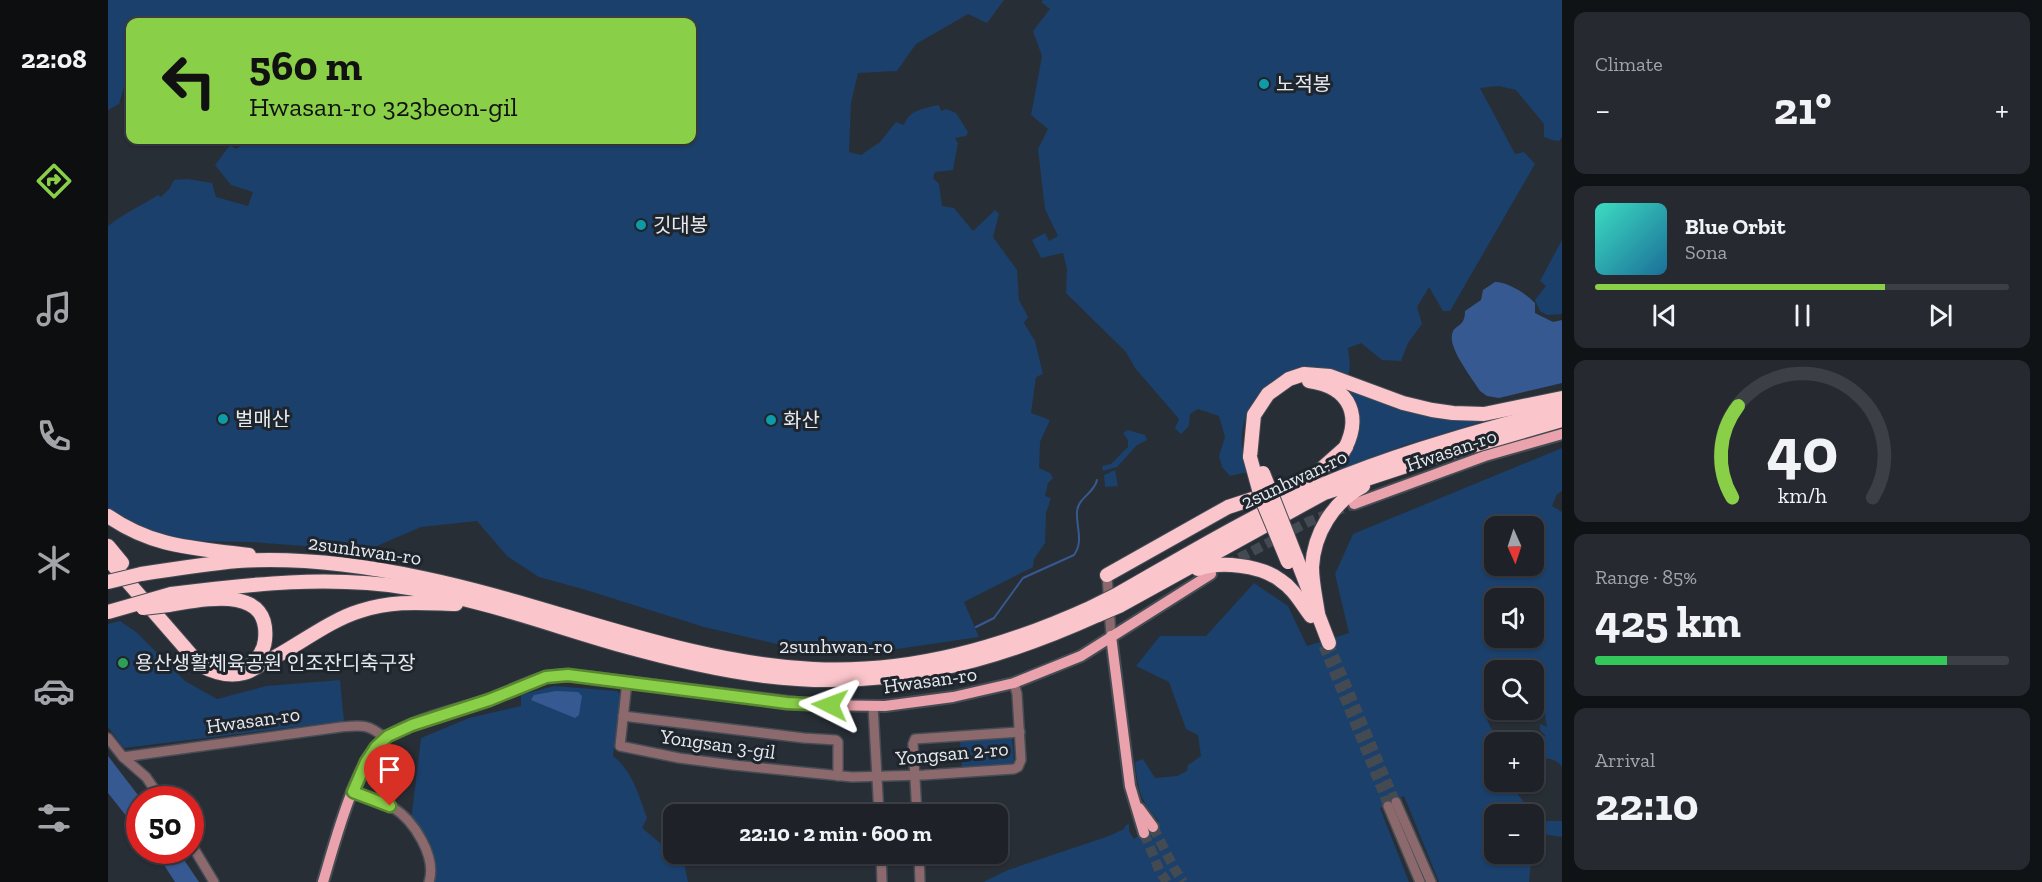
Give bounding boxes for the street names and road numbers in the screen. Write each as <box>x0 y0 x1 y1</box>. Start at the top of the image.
street label: Hwasan-ro <box>1403 423 1499 477</box>
street label: 2sunhwan-ro <box>1237 444 1351 514</box>
street label: 2sunhwan-ro <box>307 530 423 570</box>
street label: 2sunhwan-ro <box>779 634 893 658</box>
street label: Hwasan-ro <box>882 662 978 698</box>
street label: Hwasan-ro <box>205 702 301 738</box>
street label: Yongsan 3-gil <box>658 724 777 764</box>
street label: Yongsan 2-ro <box>893 736 1010 770</box>

